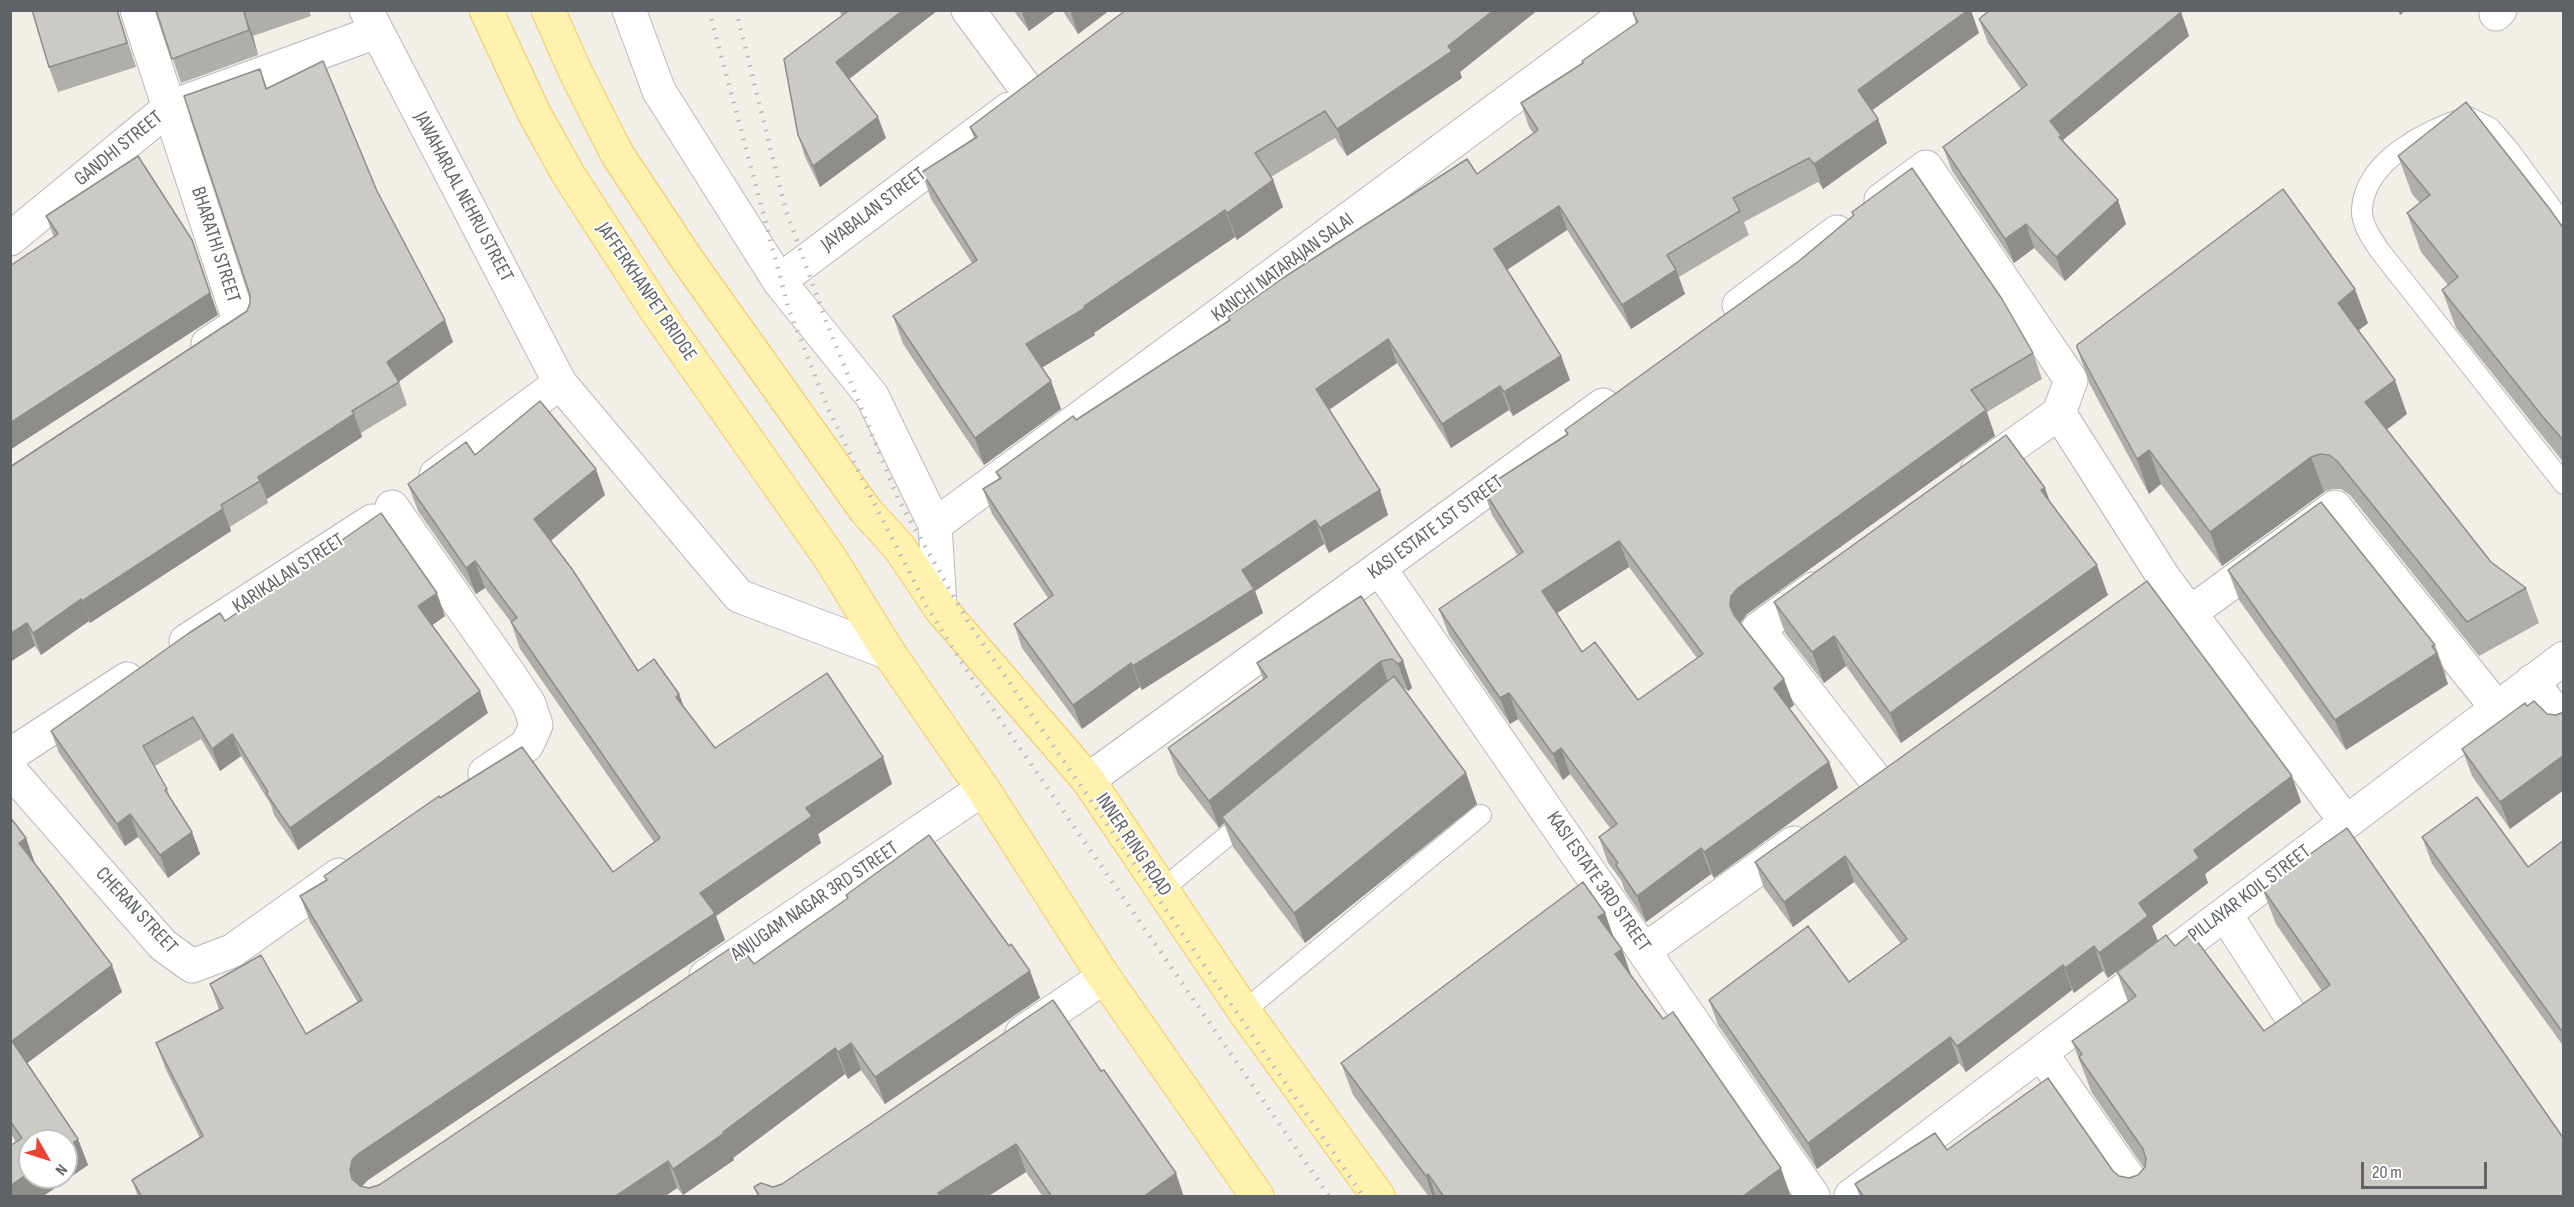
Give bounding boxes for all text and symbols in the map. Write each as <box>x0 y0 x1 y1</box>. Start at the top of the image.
street label: GANDHI STREET <box>70 106 168 192</box>
street label: JAWAHARLAL NEHRU STREET <box>408 108 518 286</box>
street label: JAYABALAN STREET <box>817 163 931 257</box>
street label: BHARATHI STREET <box>185 184 245 306</box>
street label: KANCHI NATARAJAN SALAI <box>1207 208 1359 328</box>
street label: JAFFERKHANPET BRIDGE <box>591 218 701 366</box>
street label: KASI ESTATE 1ST STREET <box>1364 471 1508 585</box>
street label: KARIKALAN STREET <box>229 529 349 619</box>
street label: INNER RING ROAD <box>1090 789 1176 901</box>
street label: KASI ESTATE 3RD STREET <box>1541 807 1655 957</box>
street label: ANJUGAM NAGAR 3RD STREET <box>727 837 903 967</box>
street label: PILLAYAR KOIL STREET <box>2184 840 2316 948</box>
street label: CHERAN STREET <box>90 863 182 959</box>
north arrow <box>18 1129 78 1189</box>
scale bar <box>2364 1150 2490 1188</box>
text: N <box>51 1160 71 1179</box>
text: 20 m <box>2372 1162 2402 1183</box>

